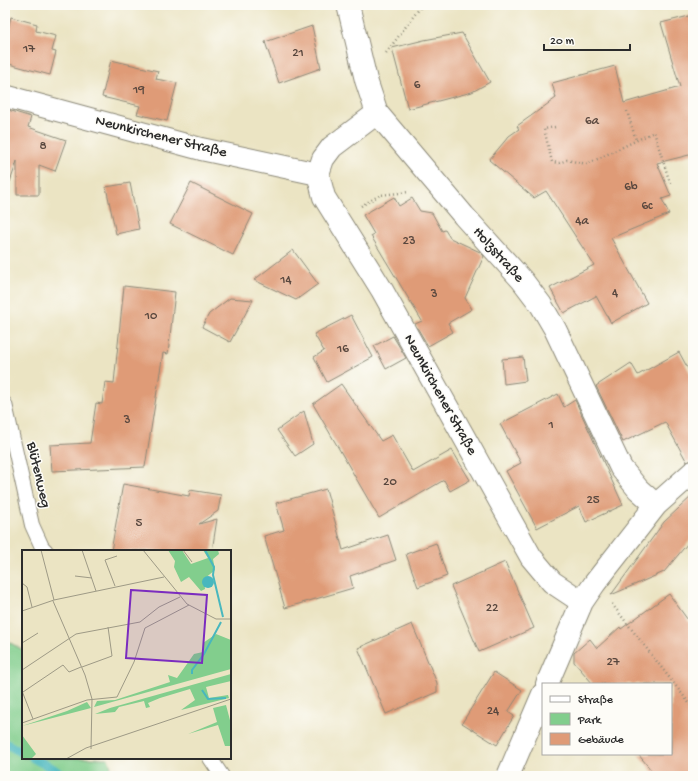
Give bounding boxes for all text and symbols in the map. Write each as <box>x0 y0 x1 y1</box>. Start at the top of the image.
scale bar <box>544 26 630 52</box>
text: 20 m <box>550 35 575 49</box>
house number: 17 <box>22 42 36 57</box>
house number: 21 <box>292 46 304 61</box>
house number: 6 <box>414 78 421 93</box>
house number: 19 <box>132 83 145 98</box>
street label: Neunkirchener Straße <box>93 112 229 162</box>
house number: 6a <box>585 114 600 129</box>
house number: 8 <box>39 139 47 154</box>
house number: 6b <box>624 180 638 195</box>
house number: 6c <box>641 199 653 214</box>
house number: 4a <box>575 214 589 229</box>
street label: Holzstraße <box>468 224 528 287</box>
house number: 23 <box>402 234 416 249</box>
house number: 14 <box>279 273 292 288</box>
house number: 4 <box>612 286 618 301</box>
house number: 3 <box>430 287 438 302</box>
house number: 10 <box>144 309 158 324</box>
street label: Neunkirchener Straße <box>399 332 481 459</box>
house number: 16 <box>336 342 349 357</box>
house number: 3 <box>123 413 131 428</box>
house number: 1 <box>547 418 554 433</box>
street label: Blütenweg <box>21 439 54 510</box>
house number: 20 <box>383 475 397 490</box>
house number: 25 <box>586 493 600 508</box>
house number: 5 <box>136 516 143 531</box>
inset map <box>22 550 231 759</box>
house number: 22 <box>486 601 499 616</box>
house number: 27 <box>606 655 621 670</box>
legend <box>542 683 672 755</box>
text: Straße <box>578 694 614 708</box>
house number: 24 <box>487 704 499 719</box>
text: Park <box>577 714 603 728</box>
text: Gebäude <box>578 734 624 748</box>

